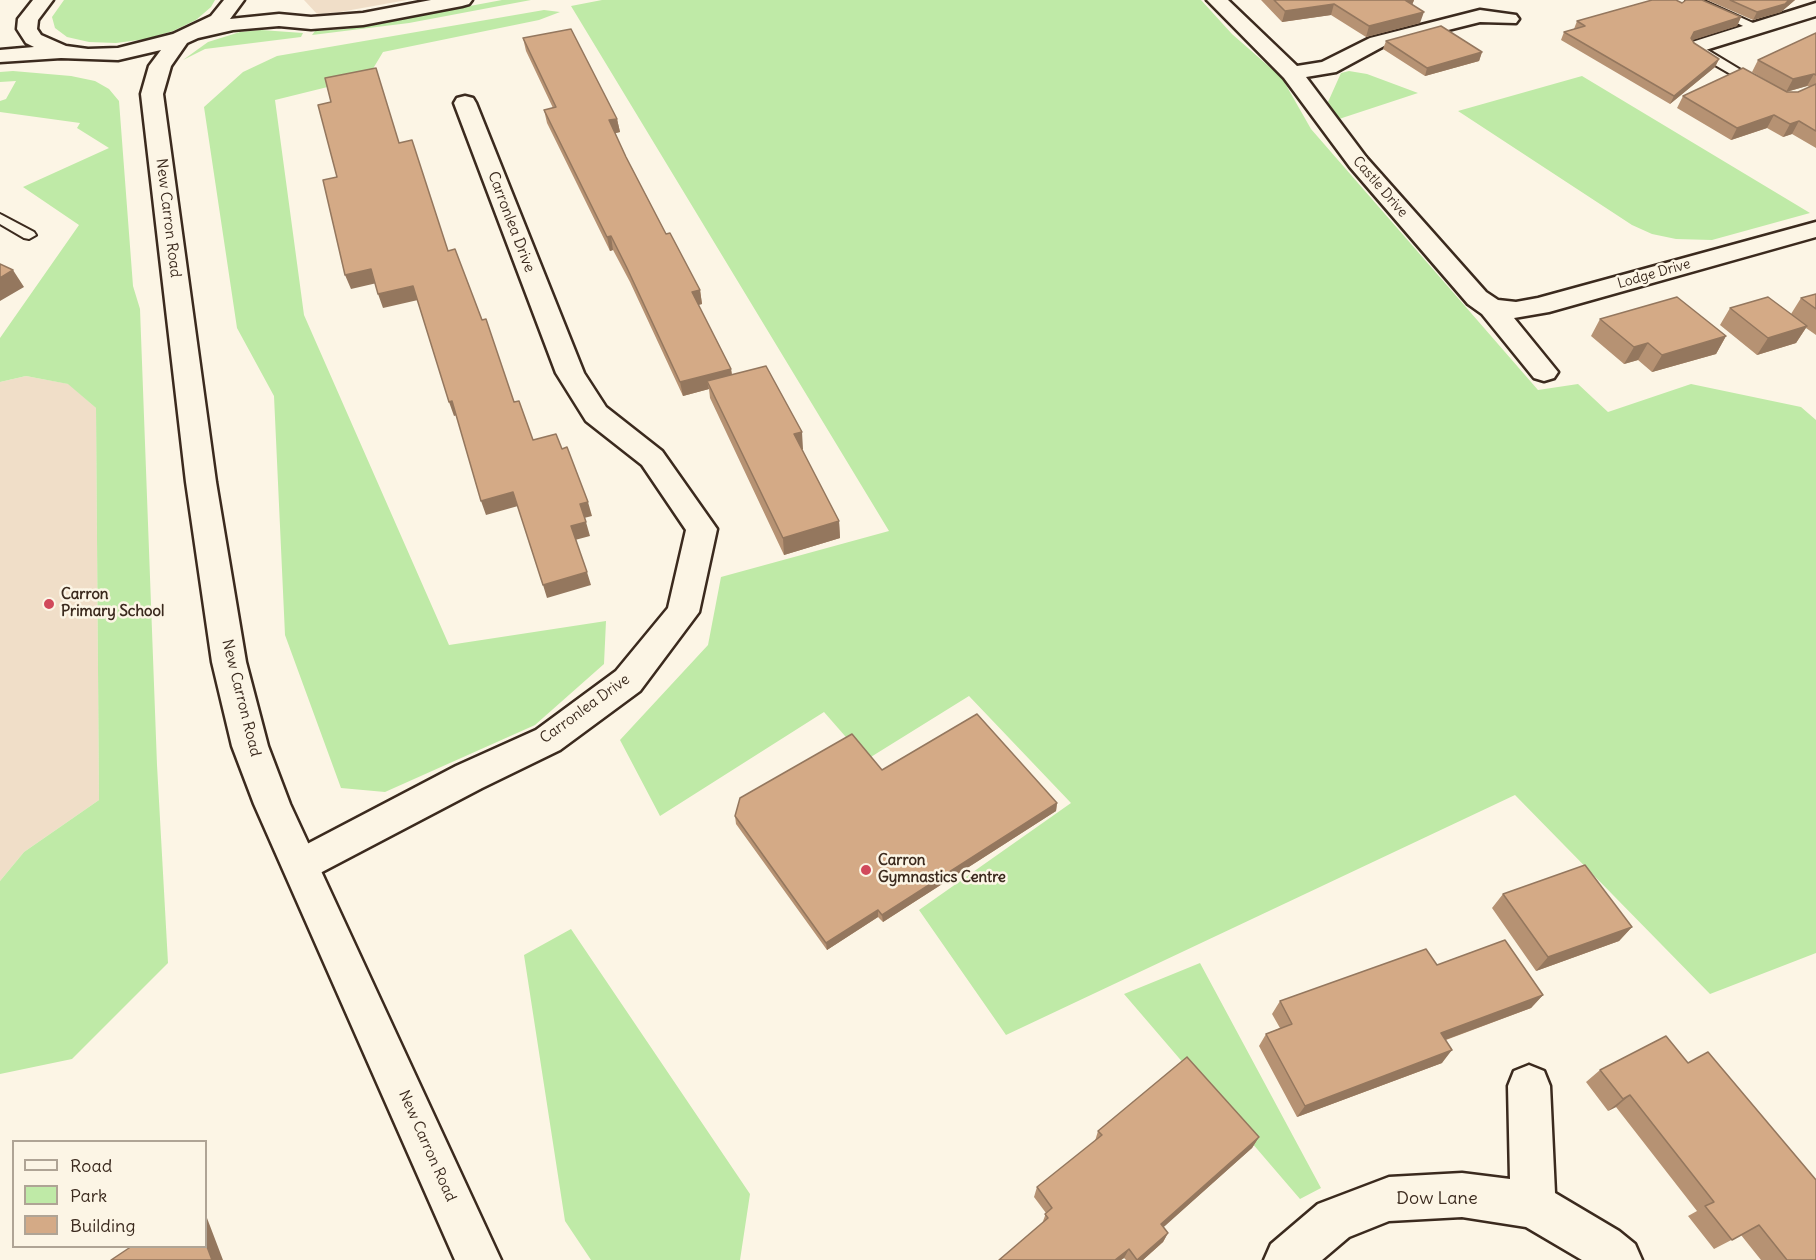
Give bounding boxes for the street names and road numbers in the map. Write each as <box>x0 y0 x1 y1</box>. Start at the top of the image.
street label: Castle Drive <box>1349 153 1411 221</box>
street label: New Carron Road <box>152 157 184 279</box>
street label: Carronlea Drive <box>483 169 539 275</box>
street label: Lodge Drive <box>1615 256 1693 292</box>
street label: New Carron Road <box>218 638 264 758</box>
street label: Carronlea Drive <box>537 670 633 748</box>
street label: New Carron Road <box>394 1088 460 1204</box>
street label: Dow Lane <box>1396 1188 1478 1210</box>

